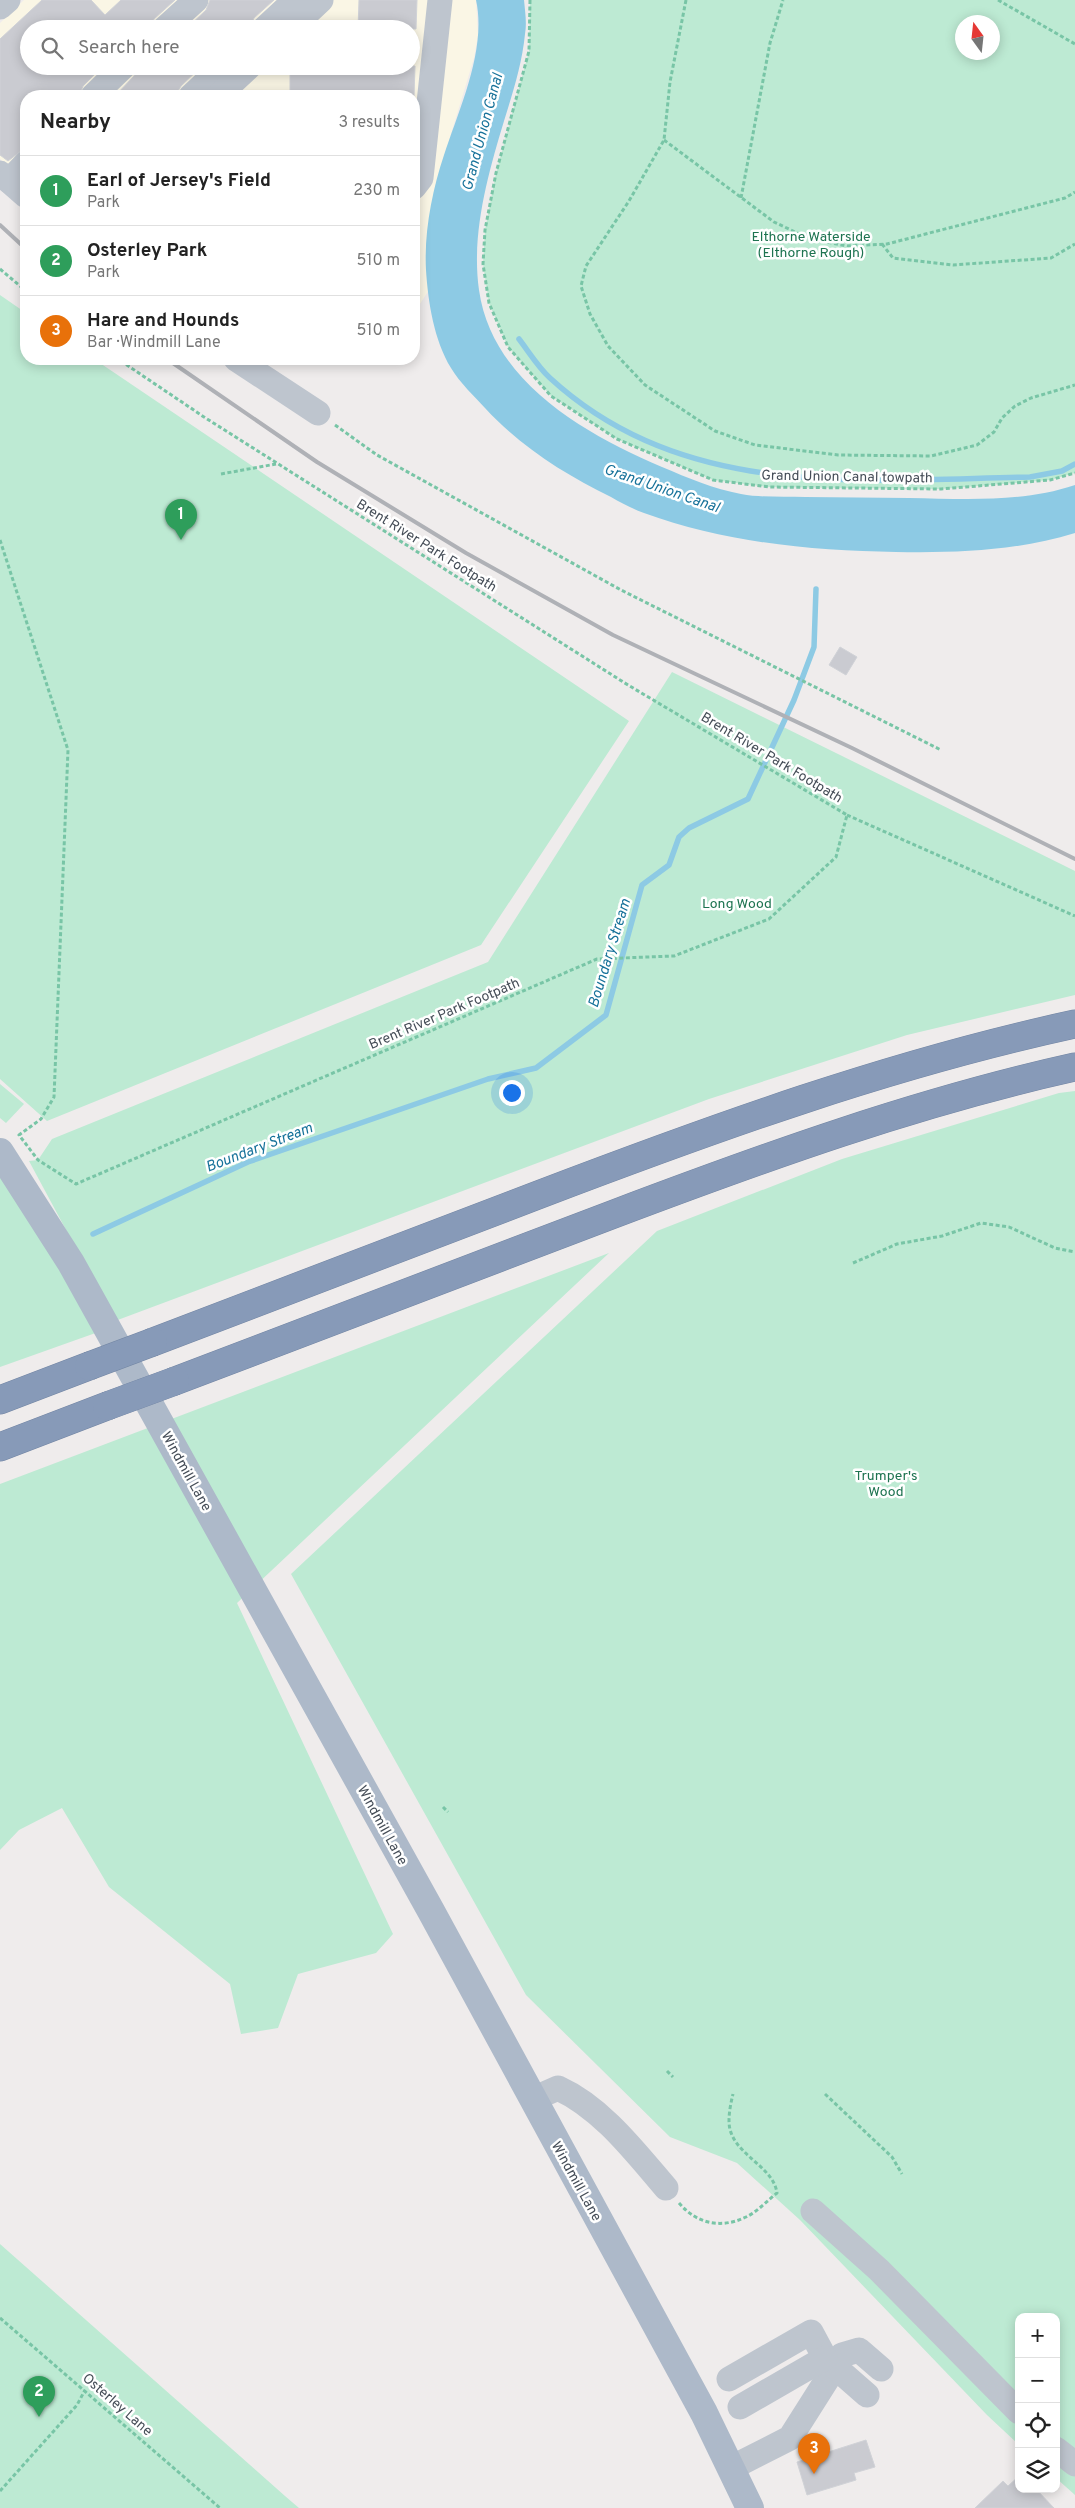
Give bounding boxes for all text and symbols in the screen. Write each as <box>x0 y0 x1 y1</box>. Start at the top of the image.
north arrow <box>955 15 1000 60</box>
search box <box>20 20 420 75</box>
icon: search <box>38 34 66 62</box>
text: Search here <box>78 36 180 60</box>
water label: Grand Union Canal <box>459 70 509 193</box>
text: Nearby <box>40 109 111 136</box>
text: 3 results <box>338 113 400 133</box>
text: Earl of Jersey's Field <box>87 169 271 193</box>
text: 1 <box>53 181 59 201</box>
text: 230 m <box>353 181 400 201</box>
text: Park <box>87 193 120 213</box>
park label: Elthorne Waterside (Elthorne Rough) <box>751 229 871 262</box>
text: Osterley Park <box>87 239 207 263</box>
text: 2 <box>51 251 61 271</box>
text: 510 m <box>357 251 400 271</box>
text: Park <box>87 263 120 283</box>
text: Hare and Hounds <box>87 309 239 333</box>
text: 3 <box>51 321 61 341</box>
text: 510 m <box>357 321 400 341</box>
text: Bar · Windmill Lane <box>87 333 221 353</box>
water label: Grand Union Canal <box>601 461 723 518</box>
street label: Grand Union Canal towpath <box>761 468 933 487</box>
street label: Brent River Park Footpath <box>353 496 499 596</box>
pin: 1 <box>165 499 197 540</box>
street label: Brent River Park Footpath <box>697 709 845 807</box>
water label: Boundary Stream <box>585 896 636 1010</box>
park label: Long Wood <box>702 896 772 913</box>
street label: Brent River Park Footpath <box>367 975 523 1054</box>
your location <box>499 1080 525 1106</box>
water label: Boundary Stream <box>203 1119 316 1178</box>
street label: Windmill Lane <box>157 1429 215 1514</box>
park label: Trumper's Wood <box>854 1468 918 1501</box>
street label: Windmill Lane <box>353 1783 411 1868</box>
street label: Windmill Lane <box>547 2139 605 2224</box>
map controls <box>1015 2313 1060 2493</box>
button: + <box>1015 2313 1060 2358</box>
button: − <box>1015 2358 1060 2403</box>
street label: Osterley Lane <box>79 2370 155 2440</box>
pin: 2 <box>23 2376 55 2417</box>
button: locate <box>1015 2403 1060 2448</box>
pin: 3 <box>798 2433 830 2474</box>
button: layers <box>1015 2448 1060 2493</box>

